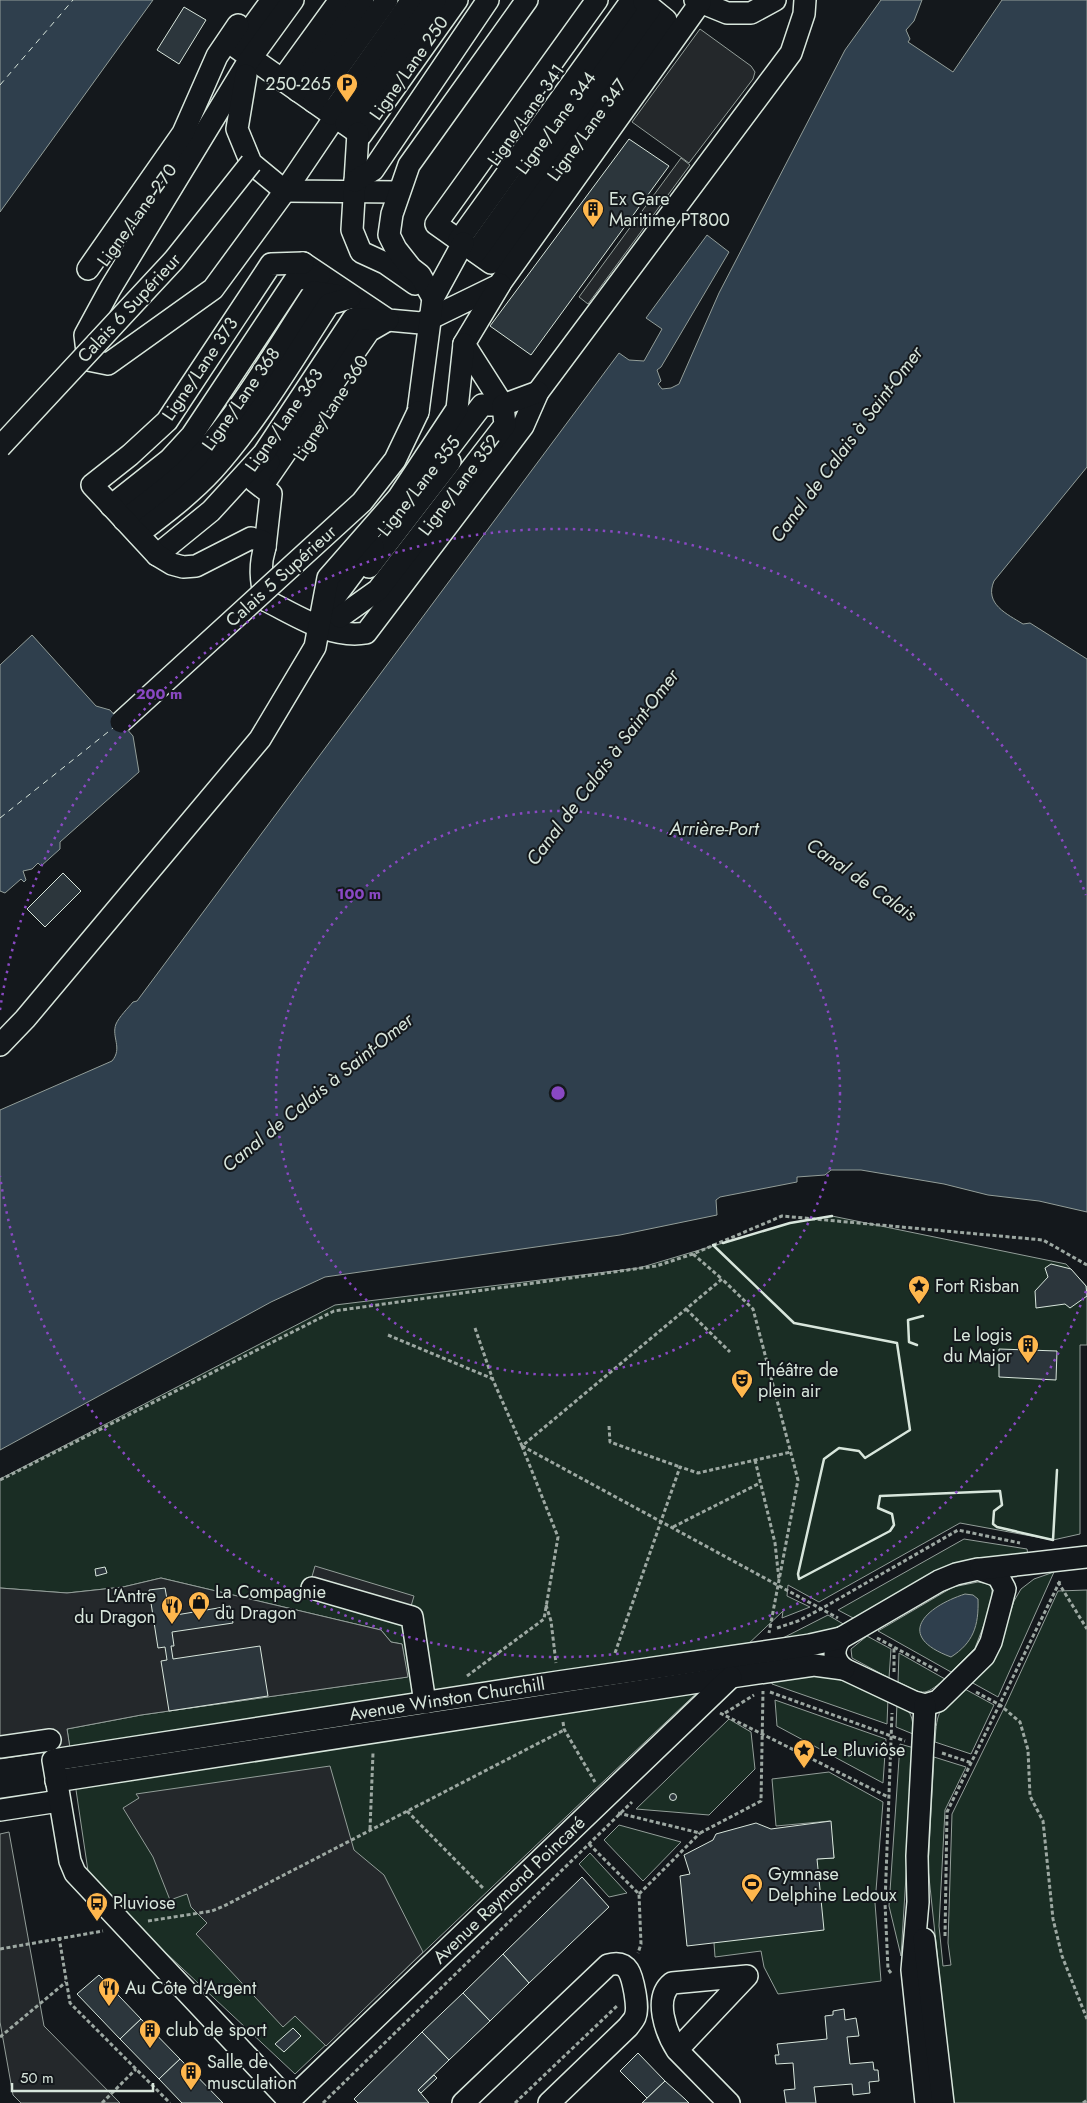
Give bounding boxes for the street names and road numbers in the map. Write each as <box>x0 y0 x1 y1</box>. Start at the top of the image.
street label: Ligne/Lane 250 <box>363 10 455 126</box>
street label: Ligne/Lane 341 <box>481 59 571 171</box>
street label: Ligne/Lane 344 <box>510 66 602 180</box>
street label: Ligne/Lane 347 <box>541 73 633 186</box>
street label: Ligne/Lane 270 <box>91 158 183 272</box>
street label: Calais 6 Supérieur <box>71 247 187 369</box>
street label: Ligne/Lane 373 <box>156 312 244 426</box>
street label: Ligne/Lane 368 <box>196 342 286 456</box>
street label: Ligne/Lane 360 <box>287 350 375 466</box>
street label: Ligne/Lane 363 <box>239 363 329 477</box>
street label: Ligne/Lane 352 <box>412 429 506 541</box>
street label: Ligne/Lane 355 <box>371 430 467 542</box>
street label: Calais 5 Supérieur <box>220 519 343 633</box>
street label: Avenue Winston Churchill <box>347 1671 547 1727</box>
street label: Avenue Raymond Poincaré <box>427 1810 591 1970</box>

